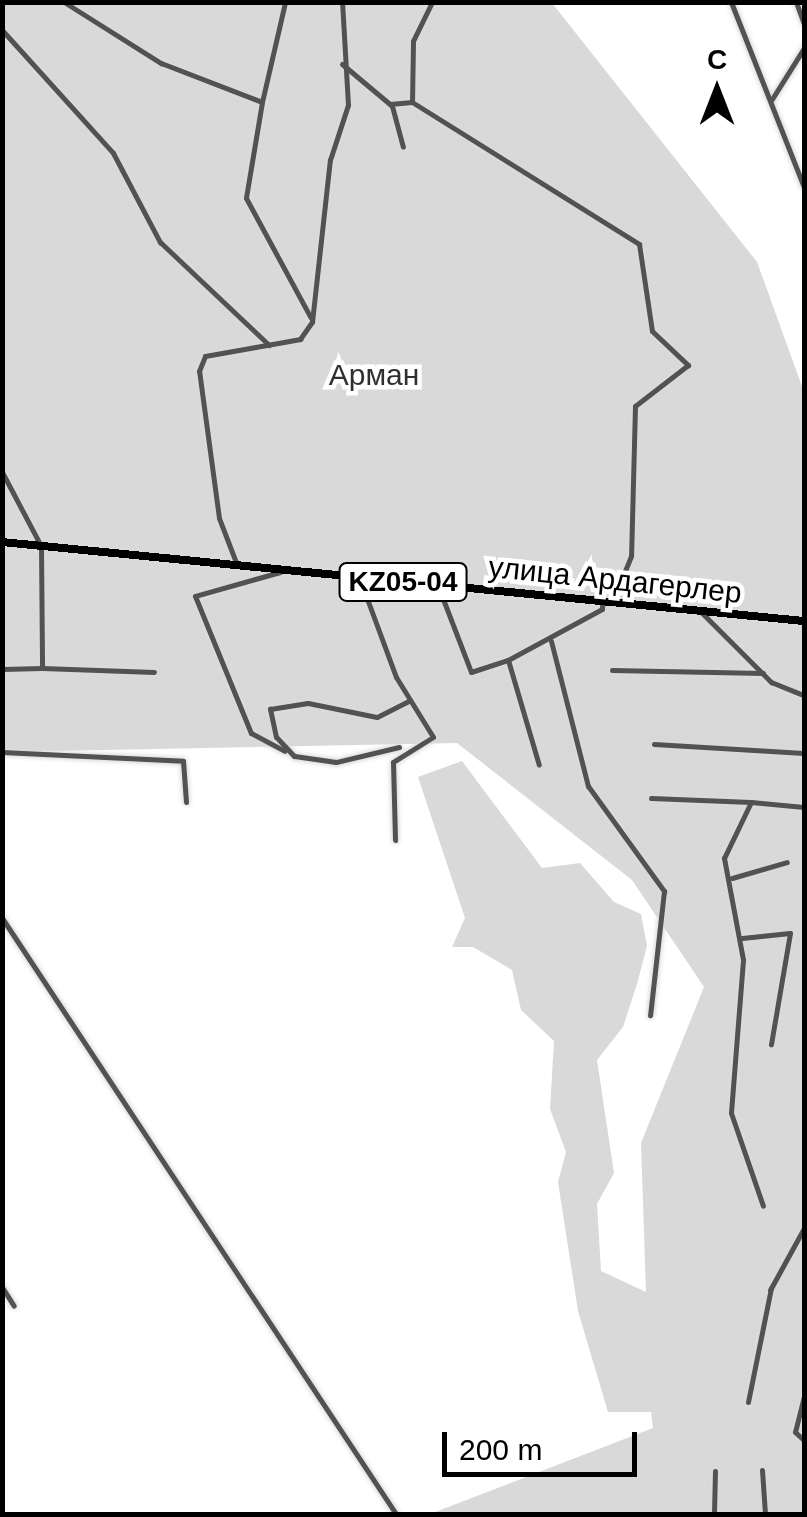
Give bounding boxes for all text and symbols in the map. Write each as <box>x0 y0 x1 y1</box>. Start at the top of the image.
north arrow <box>667 40 767 140</box>
text: С <box>707 44 727 75</box>
park label: Арман <box>329 357 419 393</box>
street label: улица Ардагерлер <box>487 549 743 611</box>
road number: KZ05-04 <box>338 559 468 605</box>
scale bar <box>447 1412 642 1474</box>
text: 200 m <box>459 1433 542 1466</box>

